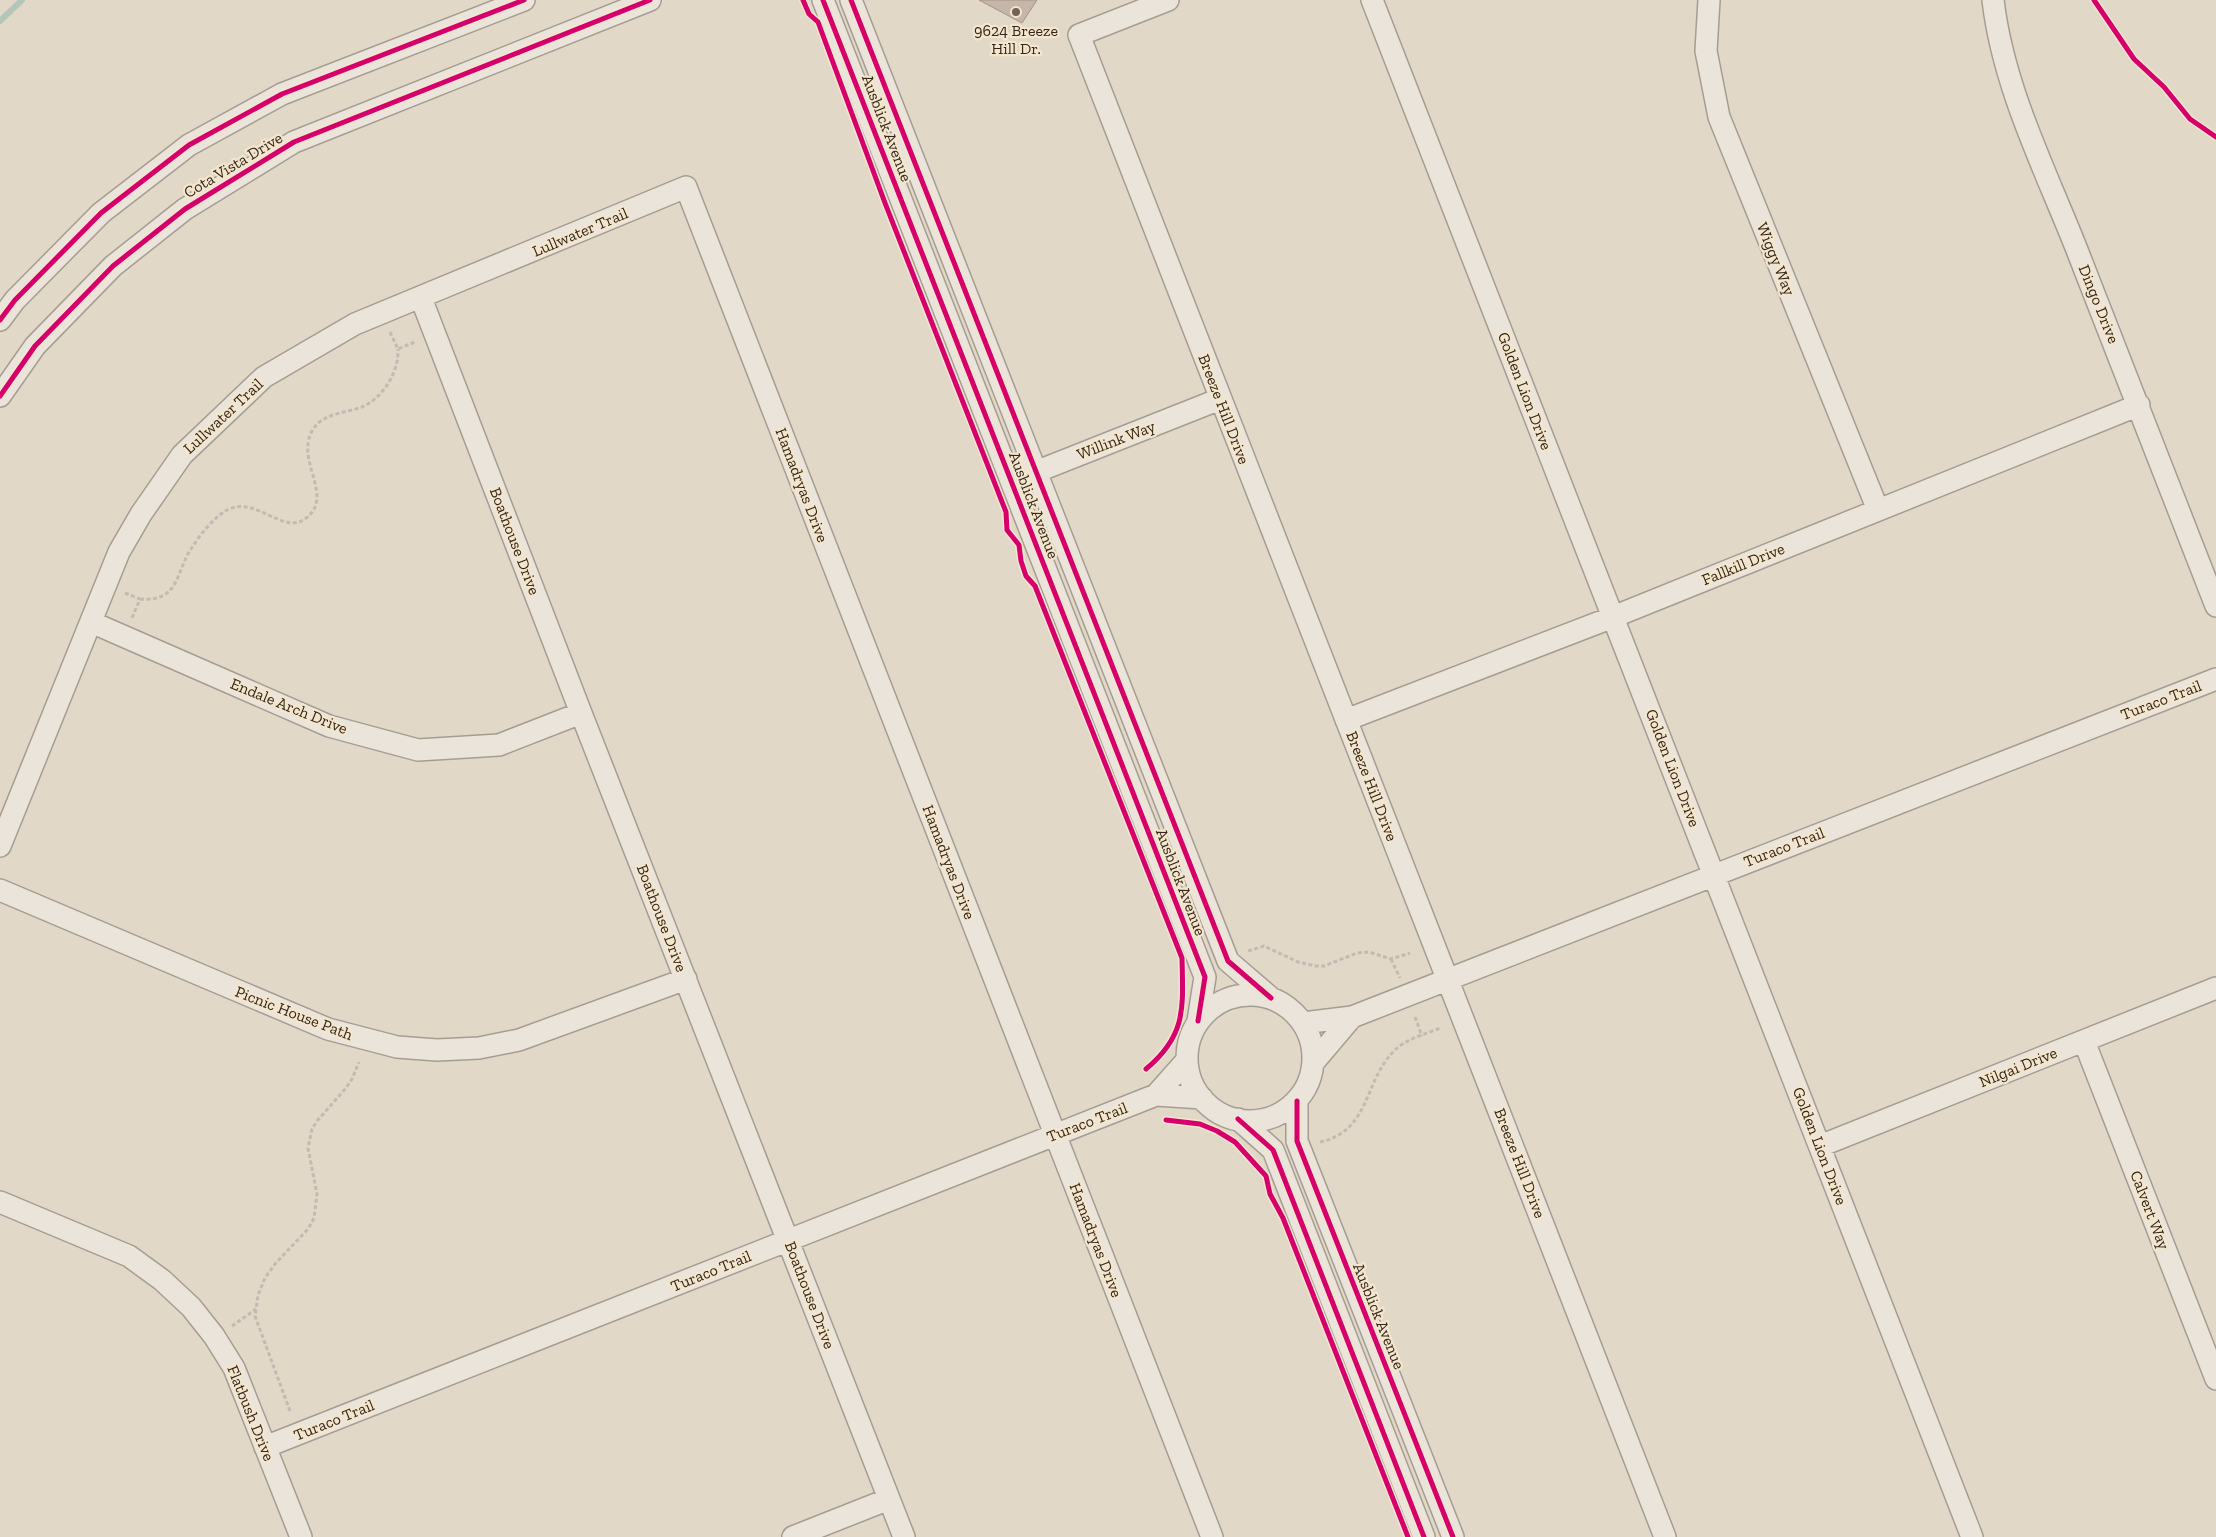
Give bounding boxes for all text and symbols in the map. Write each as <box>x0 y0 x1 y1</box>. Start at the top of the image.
marker: 9624 Breeze Hill Dr. <box>1010 6 1022 18</box>
place label: 9624 Breeze Hill Dr. <box>974 21 1058 58</box>
street label: Ausblick Avenue <box>858 72 916 184</box>
street label: Cota Vista Drive <box>180 128 286 202</box>
street label: Lullwater Trail <box>529 203 631 261</box>
street label: Wiggy Way <box>1753 220 1800 299</box>
street label: Dingo Drive <box>2075 262 2123 346</box>
street label: Golden Lion Drive <box>1494 329 1556 453</box>
street label: Breeze Hill Drive <box>1194 351 1254 467</box>
street label: Lullwater Trail <box>179 374 267 458</box>
street label: Willink Way <box>1074 416 1159 464</box>
street label: Hamadryas Drive <box>771 425 833 545</box>
street label: Ausblick Avenue <box>1005 449 1063 561</box>
street label: Boathouse Drive <box>486 485 544 597</box>
street label: Fallkill Drive <box>1699 539 1787 589</box>
street label: Endale Arch Drive <box>228 674 350 738</box>
street label: Turaco Trail <box>2118 676 2204 724</box>
street label: Golden Lion Drive <box>1642 706 1704 830</box>
street label: Breeze Hill Drive <box>1342 728 1402 844</box>
street label: Hamadryas Drive <box>918 802 980 922</box>
street label: Turaco Trail <box>1741 823 1827 871</box>
street label: Ausblick Avenue <box>1152 826 1210 938</box>
street label: Boathouse Drive <box>633 862 691 974</box>
street label: Picnic House Path <box>232 982 356 1044</box>
street label: Nilgai Drive <box>1976 1043 2060 1091</box>
street label: Golden Lion Drive <box>1789 1084 1851 1208</box>
street label: Turaco Trail <box>1044 1098 1130 1146</box>
street label: Breeze Hill Drive <box>1490 1105 1550 1221</box>
street label: Calvert Way <box>2126 1168 2174 1253</box>
street label: Hamadryas Drive <box>1065 1180 1127 1300</box>
street label: Boathouse Drive <box>781 1239 839 1351</box>
street label: Turaco Trail <box>668 1246 754 1296</box>
street label: Ausblick Avenue <box>1349 1260 1409 1372</box>
street label: Flatbush Drive <box>223 1362 279 1464</box>
street label: Turaco Trail <box>291 1395 377 1445</box>

